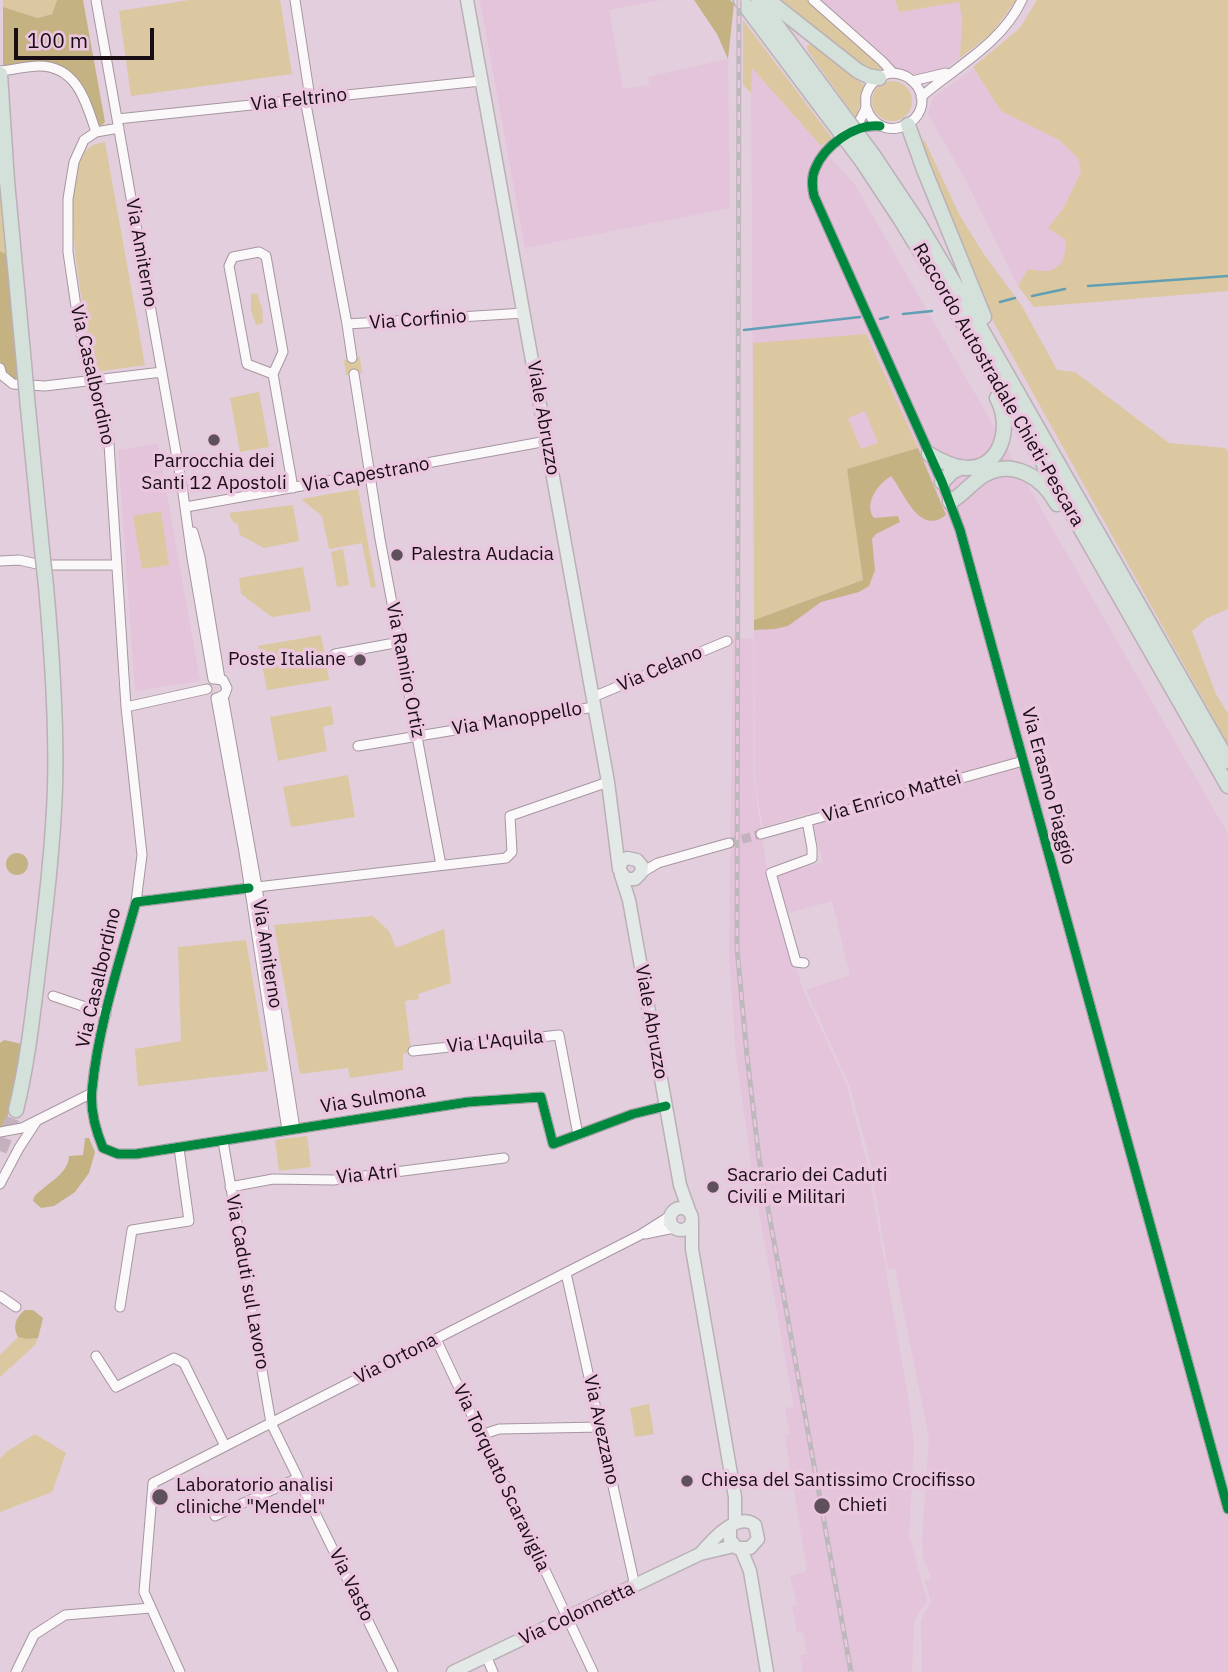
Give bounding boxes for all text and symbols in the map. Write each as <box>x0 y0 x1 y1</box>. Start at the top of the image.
scale bar <box>18 14 158 58</box>
text: 100 m <box>27 26 88 54</box>
street label: Via Feltrino <box>250 84 348 116</box>
street label: Via Amiterno <box>120 197 162 309</box>
street label: Raccordo Autostradale Chieti-Pescara <box>907 239 1089 531</box>
street label: Via Casalbordino <box>65 303 119 447</box>
street label: Via Corfinio <box>369 305 467 335</box>
street label: Viale Abruzzo <box>522 359 564 477</box>
marker: Parrocchia dei Santi 12 Apostoli <box>206 432 222 448</box>
place label: Parrocchia dei Santi 12 Apostoli <box>141 451 287 495</box>
street label: Via Capestrano <box>301 453 431 497</box>
place label: Palestra Audacia <box>411 544 554 566</box>
marker: Palestra Audacia <box>389 547 405 563</box>
street label: Via Ramiro Ortiz <box>381 601 429 739</box>
street label: Via Celano <box>614 641 706 697</box>
place label: Poste Italiane <box>228 649 346 671</box>
marker: Poste Italiane <box>352 652 368 668</box>
street label: Via Manoppello <box>450 697 584 741</box>
street label: Via Erasmo Piaggio <box>1016 705 1080 867</box>
street label: Via Enrico Mattei <box>820 766 964 828</box>
street label: Via Amiterno <box>247 898 287 1010</box>
street label: Via Casalbordino <box>72 906 126 1050</box>
street label: Viale Abruzzo <box>630 963 672 1081</box>
street label: Via L'Aquila <box>446 1026 544 1058</box>
street label: Via Sulmona <box>319 1079 427 1119</box>
street label: Via Atri <box>335 1160 399 1190</box>
place label: Sacrario dei Caduti Civili e Militari <box>727 1165 887 1209</box>
marker: Sacrario dei Caduti Civili e Militari <box>705 1179 721 1195</box>
street label: Via Caduti sul Lavoro <box>220 1193 274 1371</box>
street label: Via Ortona <box>351 1328 441 1390</box>
street label: Via Avezzano <box>578 1373 624 1487</box>
street label: Via Torquato Scaraviglia <box>448 1381 554 1575</box>
place label: Chiesa del Santissimo Crocifisso <box>701 1470 975 1492</box>
marker: Chiesa del Santissimo Crocifisso <box>679 1473 695 1489</box>
place label: Laboratorio analisi cliniche "Mendel" <box>176 1475 333 1519</box>
marker: Laboratorio analisi cliniche "Mendel" <box>150 1487 170 1507</box>
place label: Chieti <box>838 1495 887 1517</box>
marker: Chieti <box>812 1496 832 1516</box>
street label: Via Vasto <box>324 1545 378 1625</box>
street label: Via Colonnetta <box>516 1577 638 1651</box>

